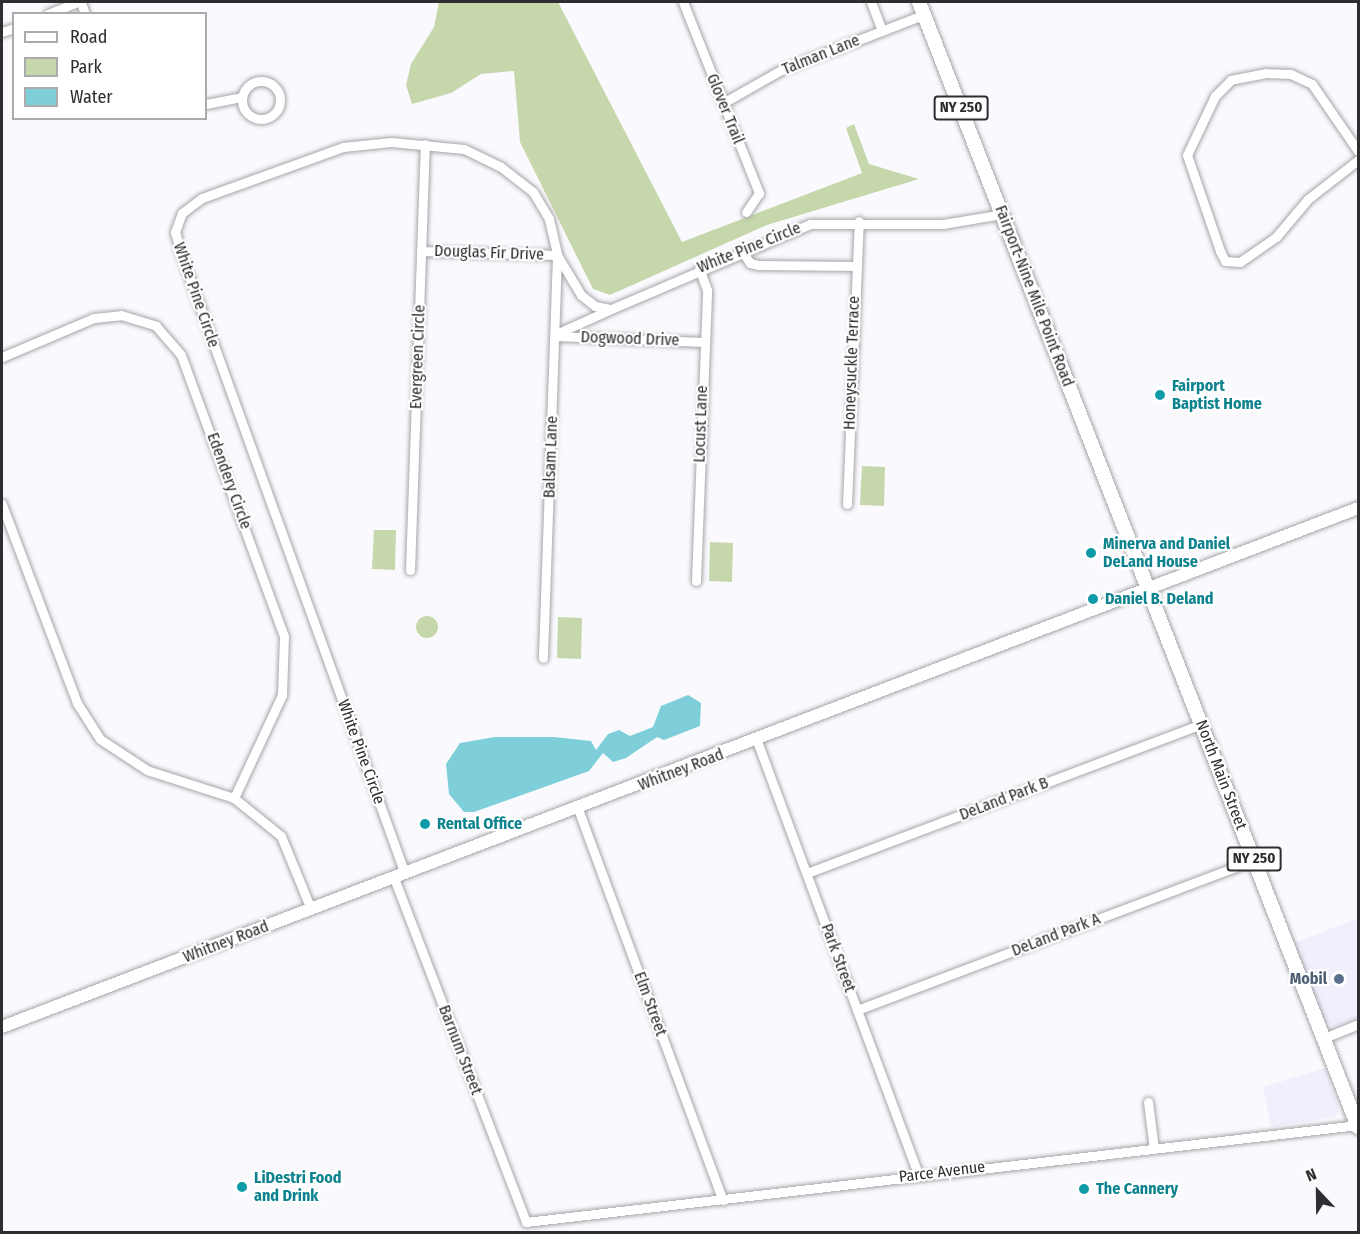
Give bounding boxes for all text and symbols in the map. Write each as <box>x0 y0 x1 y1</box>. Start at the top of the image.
legend <box>12 12 207 120</box>
text: Road <box>70 26 107 48</box>
street label: Talman Lane <box>779 31 863 79</box>
text: Park <box>70 56 102 78</box>
street label: Glover Trail <box>702 71 748 147</box>
text: Water <box>70 86 113 108</box>
road number: NY 250 <box>932 96 990 120</box>
street label: Fairport-Nine Mile Point Road <box>991 203 1077 389</box>
street label: White Pine Circle <box>695 219 803 277</box>
street label: White Pine Circle <box>169 240 223 350</box>
street label: Douglas Fir Drive <box>434 241 544 265</box>
street label: Honeysuckle Terrace <box>840 296 864 430</box>
street label: Evergreen Circle <box>407 305 429 409</box>
street label: Dogwood Drive <box>580 328 680 350</box>
place label: Fairport Baptist Home <box>1172 376 1262 414</box>
street label: Locust Lane <box>690 385 712 463</box>
marker: Fairport Baptist Home <box>1153 388 1167 402</box>
street label: Balsam Lane <box>540 415 562 499</box>
street label: Edendery Circle <box>203 430 255 532</box>
place label: Minerva and Daniel DeLand House <box>1103 534 1230 572</box>
marker: Minerva and Daniel DeLand House <box>1084 546 1098 560</box>
place label: Daniel B. Deland <box>1105 589 1214 609</box>
marker: Daniel B. Deland <box>1086 592 1100 606</box>
street label: White Pine Circle <box>333 697 389 807</box>
street label: North Main Street <box>1191 717 1251 833</box>
street label: Whitney Road <box>636 745 726 795</box>
street label: DeLand Park B <box>957 773 1051 825</box>
place label: Rental Office <box>437 814 522 834</box>
marker: Rental Office <box>418 817 432 831</box>
road number: NY 250 <box>1226 847 1282 871</box>
street label: DeLand Park A <box>1009 909 1103 961</box>
street label: Whitney Road <box>181 917 271 967</box>
street label: Park Street <box>817 921 859 995</box>
street label: Elm Street <box>630 969 670 1039</box>
place label: Mobil <box>1290 969 1327 989</box>
marker: Mobil <box>1332 972 1346 986</box>
street label: Barnum Street <box>434 1003 486 1097</box>
street label: Parce Avenue <box>898 1157 986 1187</box>
north arrow <box>1288 1162 1348 1222</box>
text: N <box>1303 1164 1319 1185</box>
place label: LiDestri Food and Drink <box>254 1168 341 1206</box>
place label: The Cannery <box>1096 1179 1178 1199</box>
marker: LiDestri Food and Drink <box>235 1180 249 1194</box>
marker: The Cannery <box>1077 1182 1091 1196</box>

